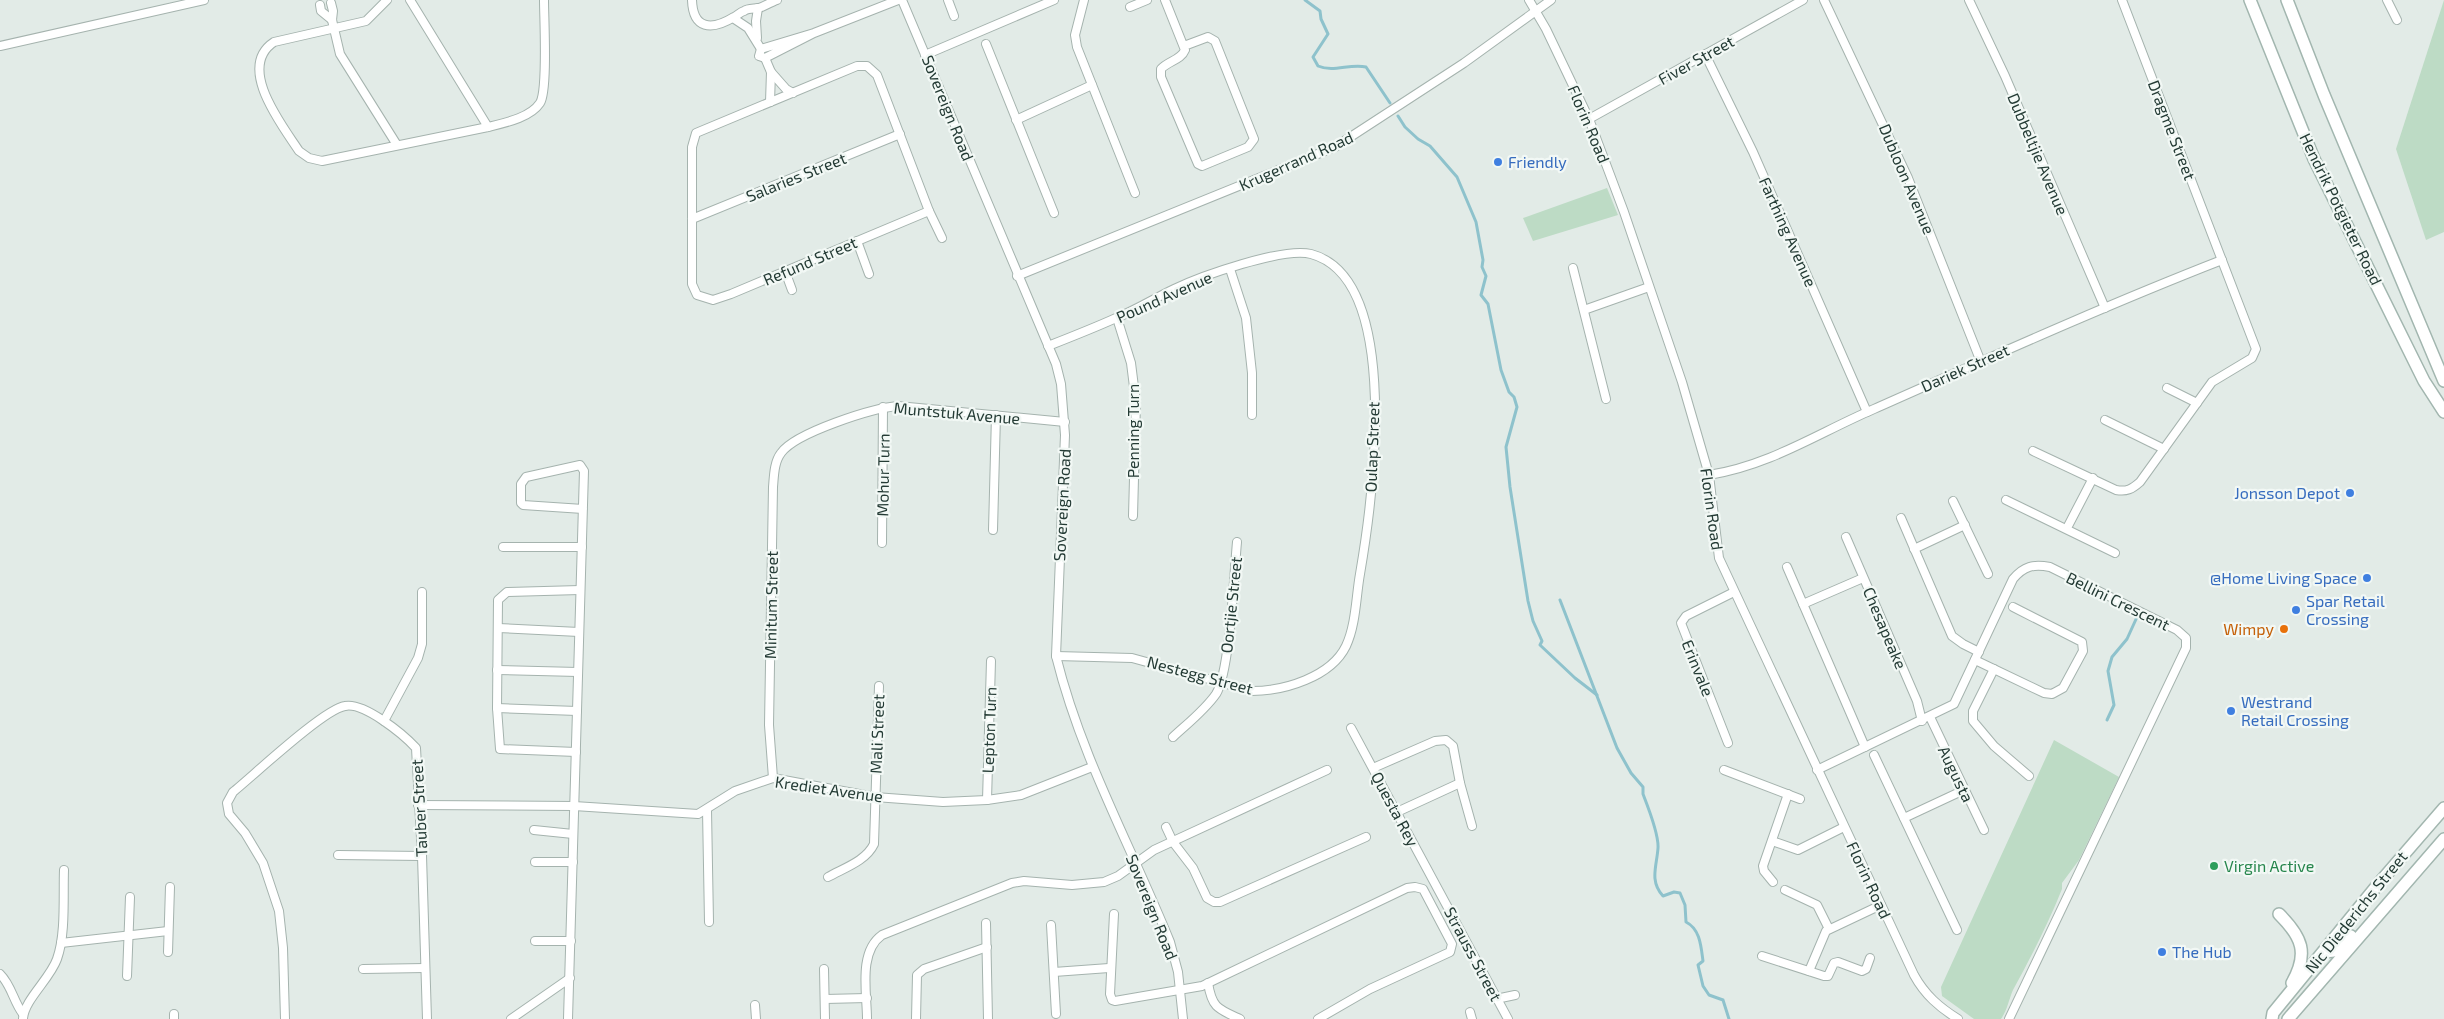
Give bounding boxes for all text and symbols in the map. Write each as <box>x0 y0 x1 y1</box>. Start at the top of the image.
street label: Fiver Street <box>1655 31 1737 88</box>
street label: Sovereign Road <box>919 52 978 163</box>
street label: Dragme Street <box>2145 77 2200 182</box>
street label: Florin Road <box>1565 82 1614 166</box>
street label: Dubbeltjie Avenue <box>2003 90 2073 218</box>
street label: Dubloon Avenue <box>1876 121 1939 237</box>
street label: Krugerrand Road <box>1236 127 1356 194</box>
street label: Hendrik Potgieter Road <box>2296 130 2387 288</box>
street label: Salaries Street <box>743 148 849 205</box>
place label: Friendly <box>1508 152 1567 171</box>
marker: Friendly <box>1492 156 1504 168</box>
street label: Farthing Avenue <box>1756 174 1821 289</box>
street label: Refund Street <box>760 232 860 289</box>
street label: Pound Avenue <box>1113 267 1215 326</box>
street label: Dariek Street <box>1918 340 2012 395</box>
street label: Penning Turn <box>1123 384 1142 478</box>
street label: Muntstuk Avenue <box>893 398 1021 427</box>
street label: Oulap Street <box>1360 401 1383 493</box>
street label: Mohur Turn <box>872 433 893 517</box>
street label: Sovereign Road <box>1049 448 1074 562</box>
street label: Florin Road <box>1697 467 1728 551</box>
place label: Jonsson Depot <box>2234 483 2340 502</box>
marker: Jonsson Depot <box>2344 487 2356 499</box>
street label: Minitum Street <box>760 551 781 659</box>
street label: Oortjie Street <box>1216 556 1246 654</box>
street label: Bellini Crescent <box>2063 567 2173 634</box>
place label: @Home Living Space <box>2210 568 2357 587</box>
marker: @Home Living Space <box>2361 572 2373 584</box>
street label: Chesapeake <box>1860 584 1911 672</box>
place label: Spar Retail Crossing <box>2306 591 2385 628</box>
marker: Spar Retail Crossing <box>2290 604 2302 616</box>
place label: Wimpy <box>2223 619 2275 638</box>
marker: Wimpy <box>2278 623 2290 635</box>
street label: Erinvale <box>1679 637 1718 699</box>
street label: Nestegg Street <box>1145 651 1255 698</box>
street label: Lepton Turn <box>977 686 1000 774</box>
place label: Westrand Retail Crossing <box>2241 692 2349 729</box>
street label: Mali Street <box>866 694 887 774</box>
marker: Westrand Retail Crossing <box>2225 705 2237 717</box>
street label: Augusta <box>1935 743 1978 805</box>
street label: Tauber Street <box>406 759 431 857</box>
street label: Questa Rey <box>1367 768 1423 850</box>
street label: Krediet Avenue <box>774 772 884 805</box>
street label: Florin Road <box>1843 838 1896 921</box>
street label: Nic Diederichs Street <box>2301 847 2411 976</box>
street label: Sovereign Road <box>1123 851 1182 962</box>
place label: Virgin Active <box>2224 856 2314 875</box>
marker: Virgin Active <box>2208 860 2220 872</box>
street label: Strauss Street <box>1441 904 1506 1004</box>
place label: The Hub <box>2172 942 2232 961</box>
marker: The Hub <box>2156 946 2168 958</box>

